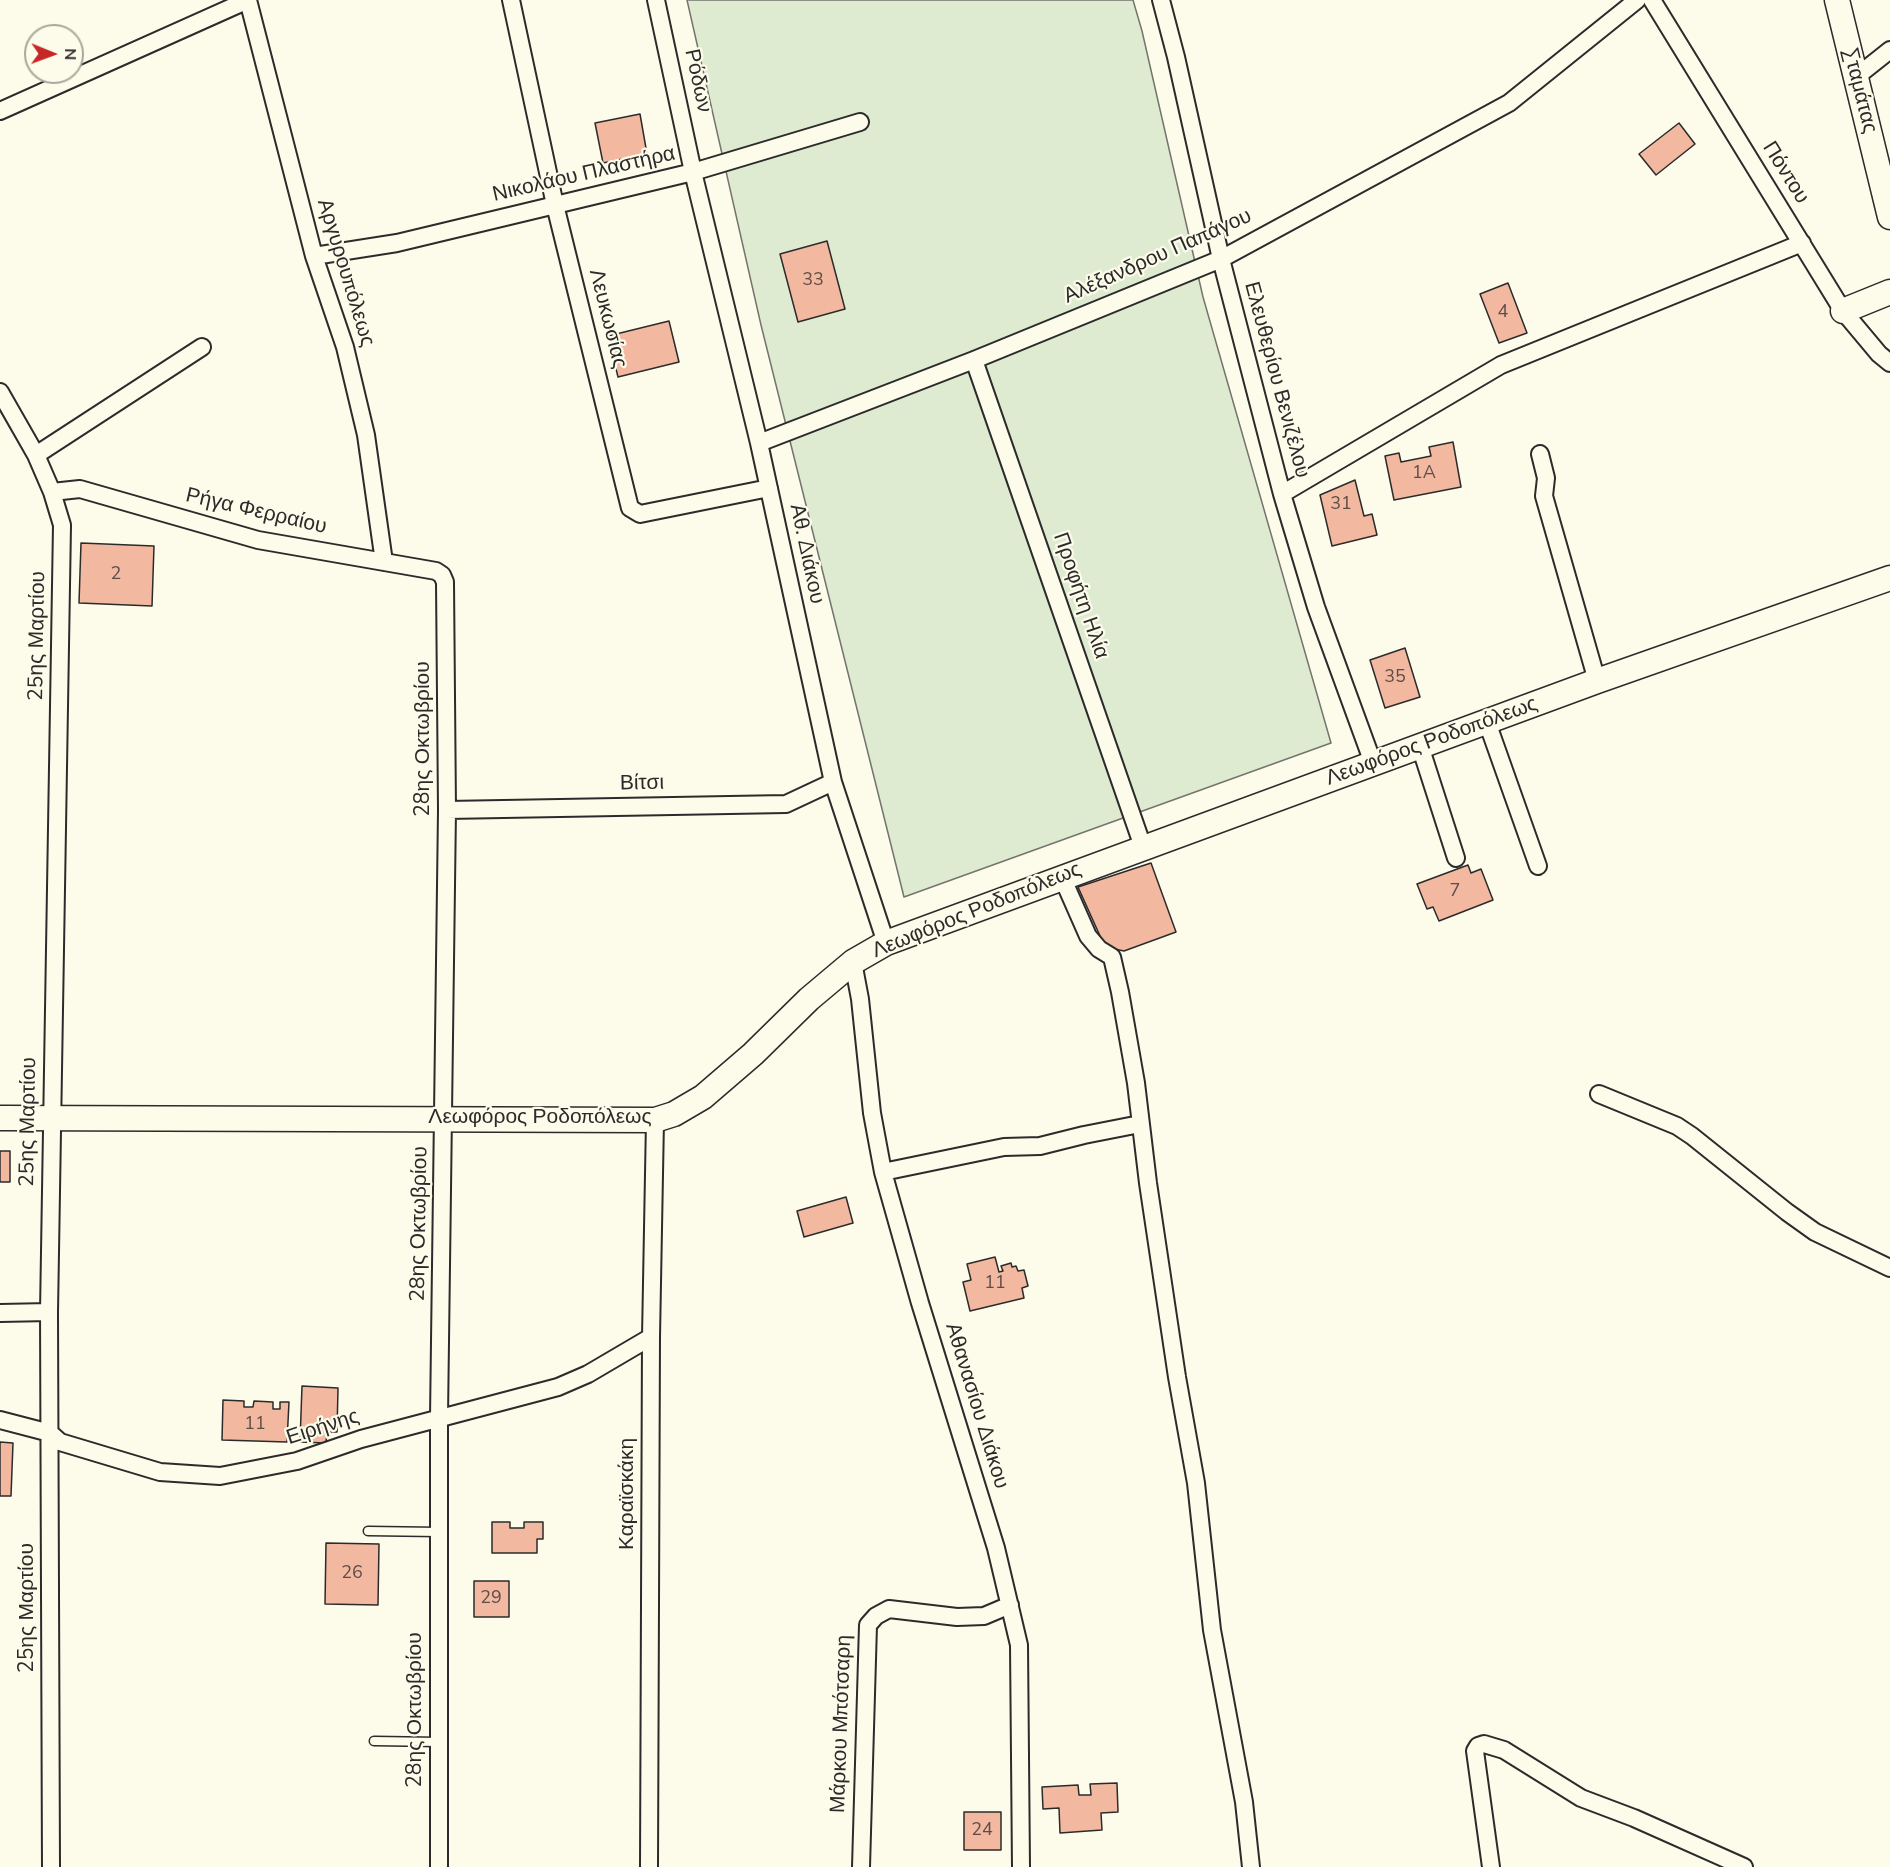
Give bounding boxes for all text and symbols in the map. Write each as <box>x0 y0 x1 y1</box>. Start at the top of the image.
north arrow <box>24 24 84 84</box>
street label: Σταμάτας <box>1836 46 1882 136</box>
street label: Ρόδων <box>678 47 716 115</box>
text: N <box>59 48 81 60</box>
street label: Πόντου <box>1756 137 1814 209</box>
street label: Νικολάου Πλαστήρα <box>490 142 678 208</box>
street label: Αργυρουπόλεως <box>311 196 379 350</box>
street label: Αλέξανδρου Παπάγου <box>1060 204 1256 310</box>
street label: Λευκωσίας <box>583 267 631 371</box>
house number: 33 <box>802 270 824 292</box>
street label: Ελευθερίου Βενιζέλου <box>1238 279 1314 481</box>
house number: 4 <box>1498 302 1508 324</box>
house number: 1A <box>1412 463 1436 485</box>
street label: Ρήγα Φερραίου <box>183 484 329 540</box>
house number: 31 <box>1330 494 1352 516</box>
street label: Αθ. Διάκου <box>783 502 829 606</box>
street label: Προφήτη Ηλία <box>1047 530 1113 662</box>
house number: 2 <box>111 564 121 586</box>
street label: 25ης Μαρτίου <box>24 571 52 701</box>
street label: 28ης Οκτωβρίου <box>411 661 437 817</box>
house number: 35 <box>1384 667 1406 689</box>
street label: Λεωφόρος Ροδοπόλεως <box>1323 692 1541 792</box>
street label: Βίτσι <box>620 771 664 797</box>
street label: Λεωφόρος Ροδοπόλεως <box>869 857 1085 965</box>
house number: 7 <box>1450 881 1460 903</box>
street label: 25ης Μαρτίου <box>15 1057 43 1187</box>
street label: Λεωφόρος Ροδοπόλεως <box>428 1105 652 1131</box>
street label: 28ης Οκτωβρίου <box>406 1146 434 1302</box>
house number: 11 <box>984 1273 1006 1295</box>
street label: Αθανασίου Διάκου <box>939 1320 1013 1492</box>
street label: Ειρήνης <box>284 1404 362 1452</box>
house number: 11 <box>244 1414 266 1436</box>
street label: Καραϊσκάκη <box>615 1438 641 1550</box>
street label: 25ης Μαρτίου <box>15 1543 41 1673</box>
house number: 26 <box>341 1563 363 1585</box>
house number: 29 <box>480 1588 502 1610</box>
street label: 28ης Οκτωβρίου <box>403 1632 429 1788</box>
street label: Μάρκου Μπότσαρη <box>826 1634 858 1814</box>
house number: 24 <box>971 1820 993 1842</box>

